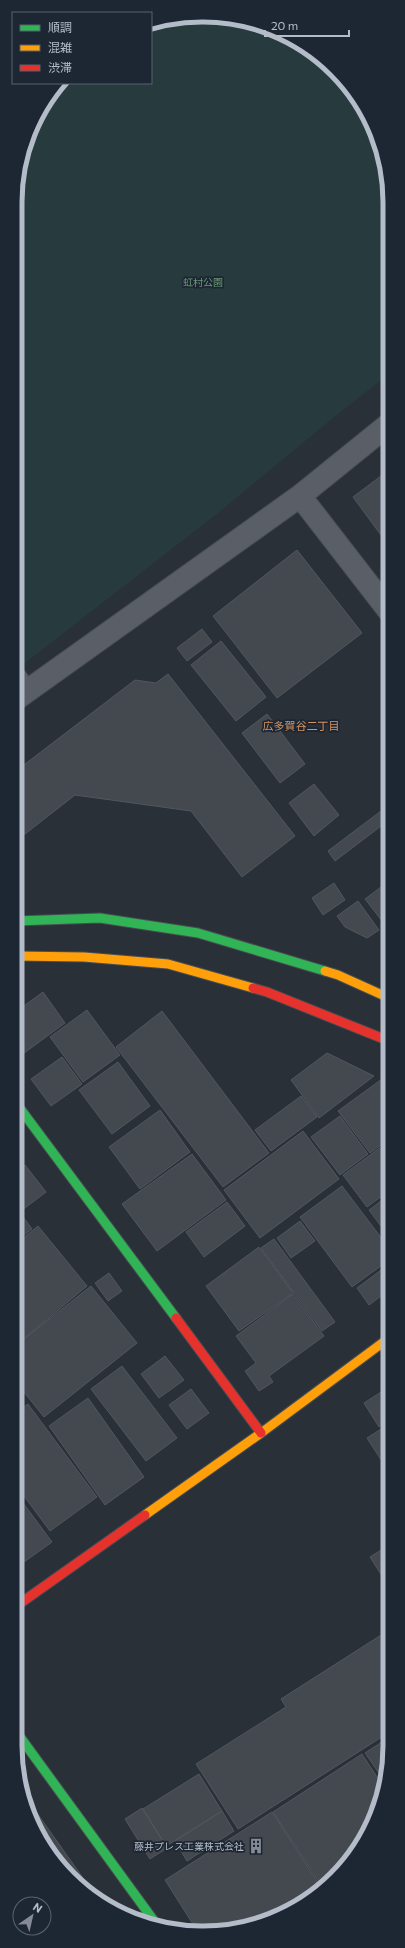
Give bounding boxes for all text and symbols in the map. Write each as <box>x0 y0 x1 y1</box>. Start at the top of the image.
legend <box>12 12 152 84</box>
scale bar <box>265 12 349 38</box>
text: 20 m <box>271 18 298 32</box>
text: 順調 <box>48 20 72 34</box>
text: 混雑 <box>48 40 72 54</box>
text: 渋滞 <box>48 60 72 74</box>
park label: 虹村公園 <box>183 276 223 288</box>
district label: 広多賀谷二丁目 <box>263 719 340 732</box>
building icon: 藤井プレス工業株式会社 <box>247 1837 265 1855</box>
place label: 藤井プレス工業株式会社 <box>134 1840 244 1852</box>
north arrow <box>12 1896 52 1936</box>
text: N <box>31 1900 45 1915</box>

